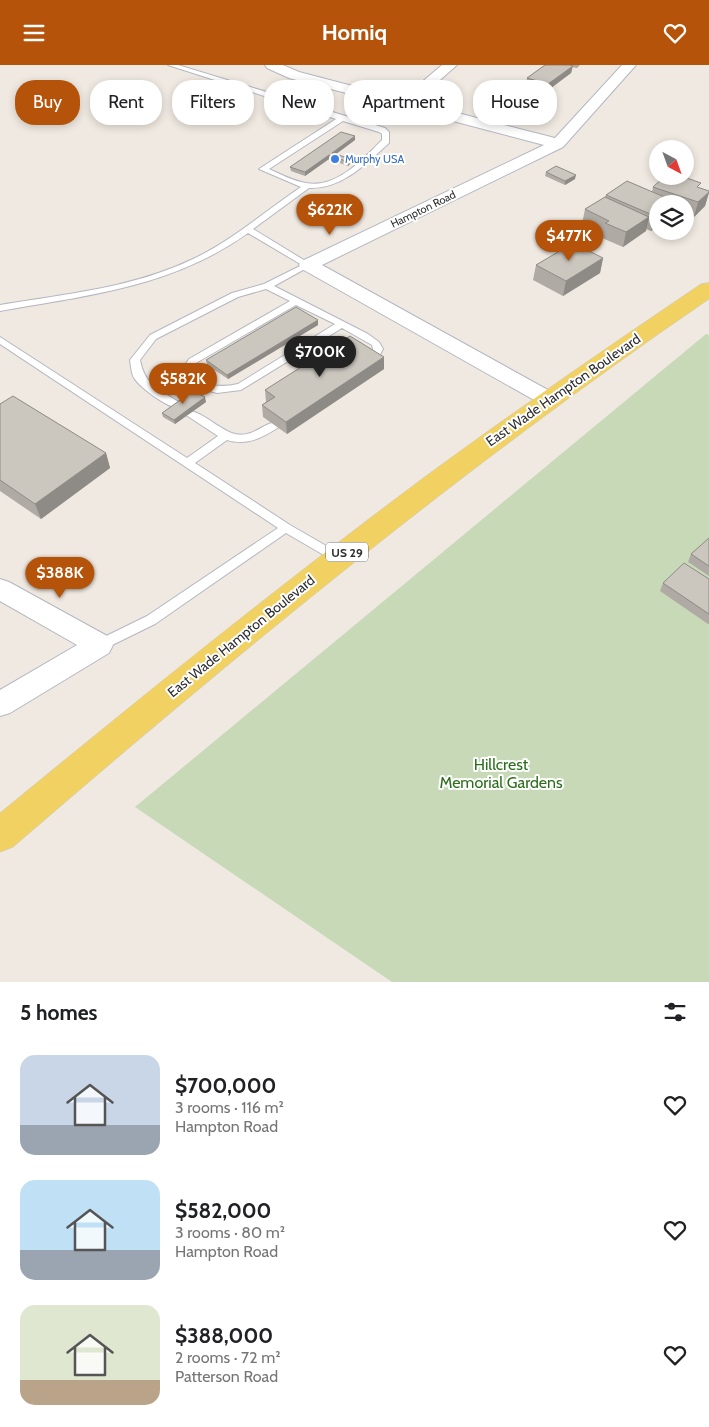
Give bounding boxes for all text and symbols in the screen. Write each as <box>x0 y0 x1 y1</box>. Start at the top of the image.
icon: menu <box>20 19 48 47</box>
text: Homiq <box>322 19 387 46</box>
icon: heart <box>661 19 689 47</box>
chip: Buy <box>15 80 80 125</box>
chip: Rent <box>90 80 162 125</box>
chip: Filters <box>172 80 254 125</box>
chip: New <box>264 80 334 125</box>
chip: Apartment <box>344 80 463 125</box>
chip: House <box>473 80 557 125</box>
north arrow <box>649 140 694 185</box>
map controls <box>649 140 694 240</box>
place label: Murphy USA <box>345 152 404 166</box>
marker: Murphy USA <box>329 153 341 165</box>
street label: Hampton Road <box>388 187 458 231</box>
pin: $622K <box>295 193 365 236</box>
button: layers <box>649 195 694 240</box>
text: $622K <box>307 200 353 219</box>
pin: $477K <box>534 219 604 262</box>
text: $477K <box>546 226 592 245</box>
street label: East Wade Hampton Boulevard <box>482 330 644 450</box>
pin: $700K <box>285 335 355 378</box>
text: $700K <box>295 342 345 361</box>
pin: $582K <box>148 363 218 405</box>
text: $582K <box>160 369 206 388</box>
road number: US 29 <box>326 543 368 562</box>
pin: $388K <box>25 557 95 599</box>
text: $388K <box>36 563 84 582</box>
street label: East Wade Hampton Boulevard <box>164 571 318 701</box>
park label: Hillcrest Memorial Gardens <box>439 755 563 792</box>
icon: filters <box>661 998 689 1026</box>
text: 5 homes <box>20 1000 98 1025</box>
text: $700,000 <box>175 1073 276 1098</box>
icon: home <box>60 1075 120 1135</box>
icon: heart <box>661 1091 689 1119</box>
text: 3 rooms · 116 m² <box>175 1098 284 1117</box>
text: Hampton Road <box>175 1117 278 1136</box>
text: $582,000 <box>175 1198 271 1223</box>
icon: home <box>60 1200 120 1260</box>
icon: heart <box>661 1216 689 1244</box>
text: 3 rooms · 80 m² <box>175 1223 285 1242</box>
text: Hampton Road <box>175 1242 278 1261</box>
text: $388,000 <box>175 1323 273 1348</box>
icon: home <box>60 1325 120 1385</box>
icon: heart <box>661 1341 689 1369</box>
text: 2 rooms · 72 m² <box>175 1348 280 1367</box>
text: Patterson Road <box>175 1367 278 1386</box>

